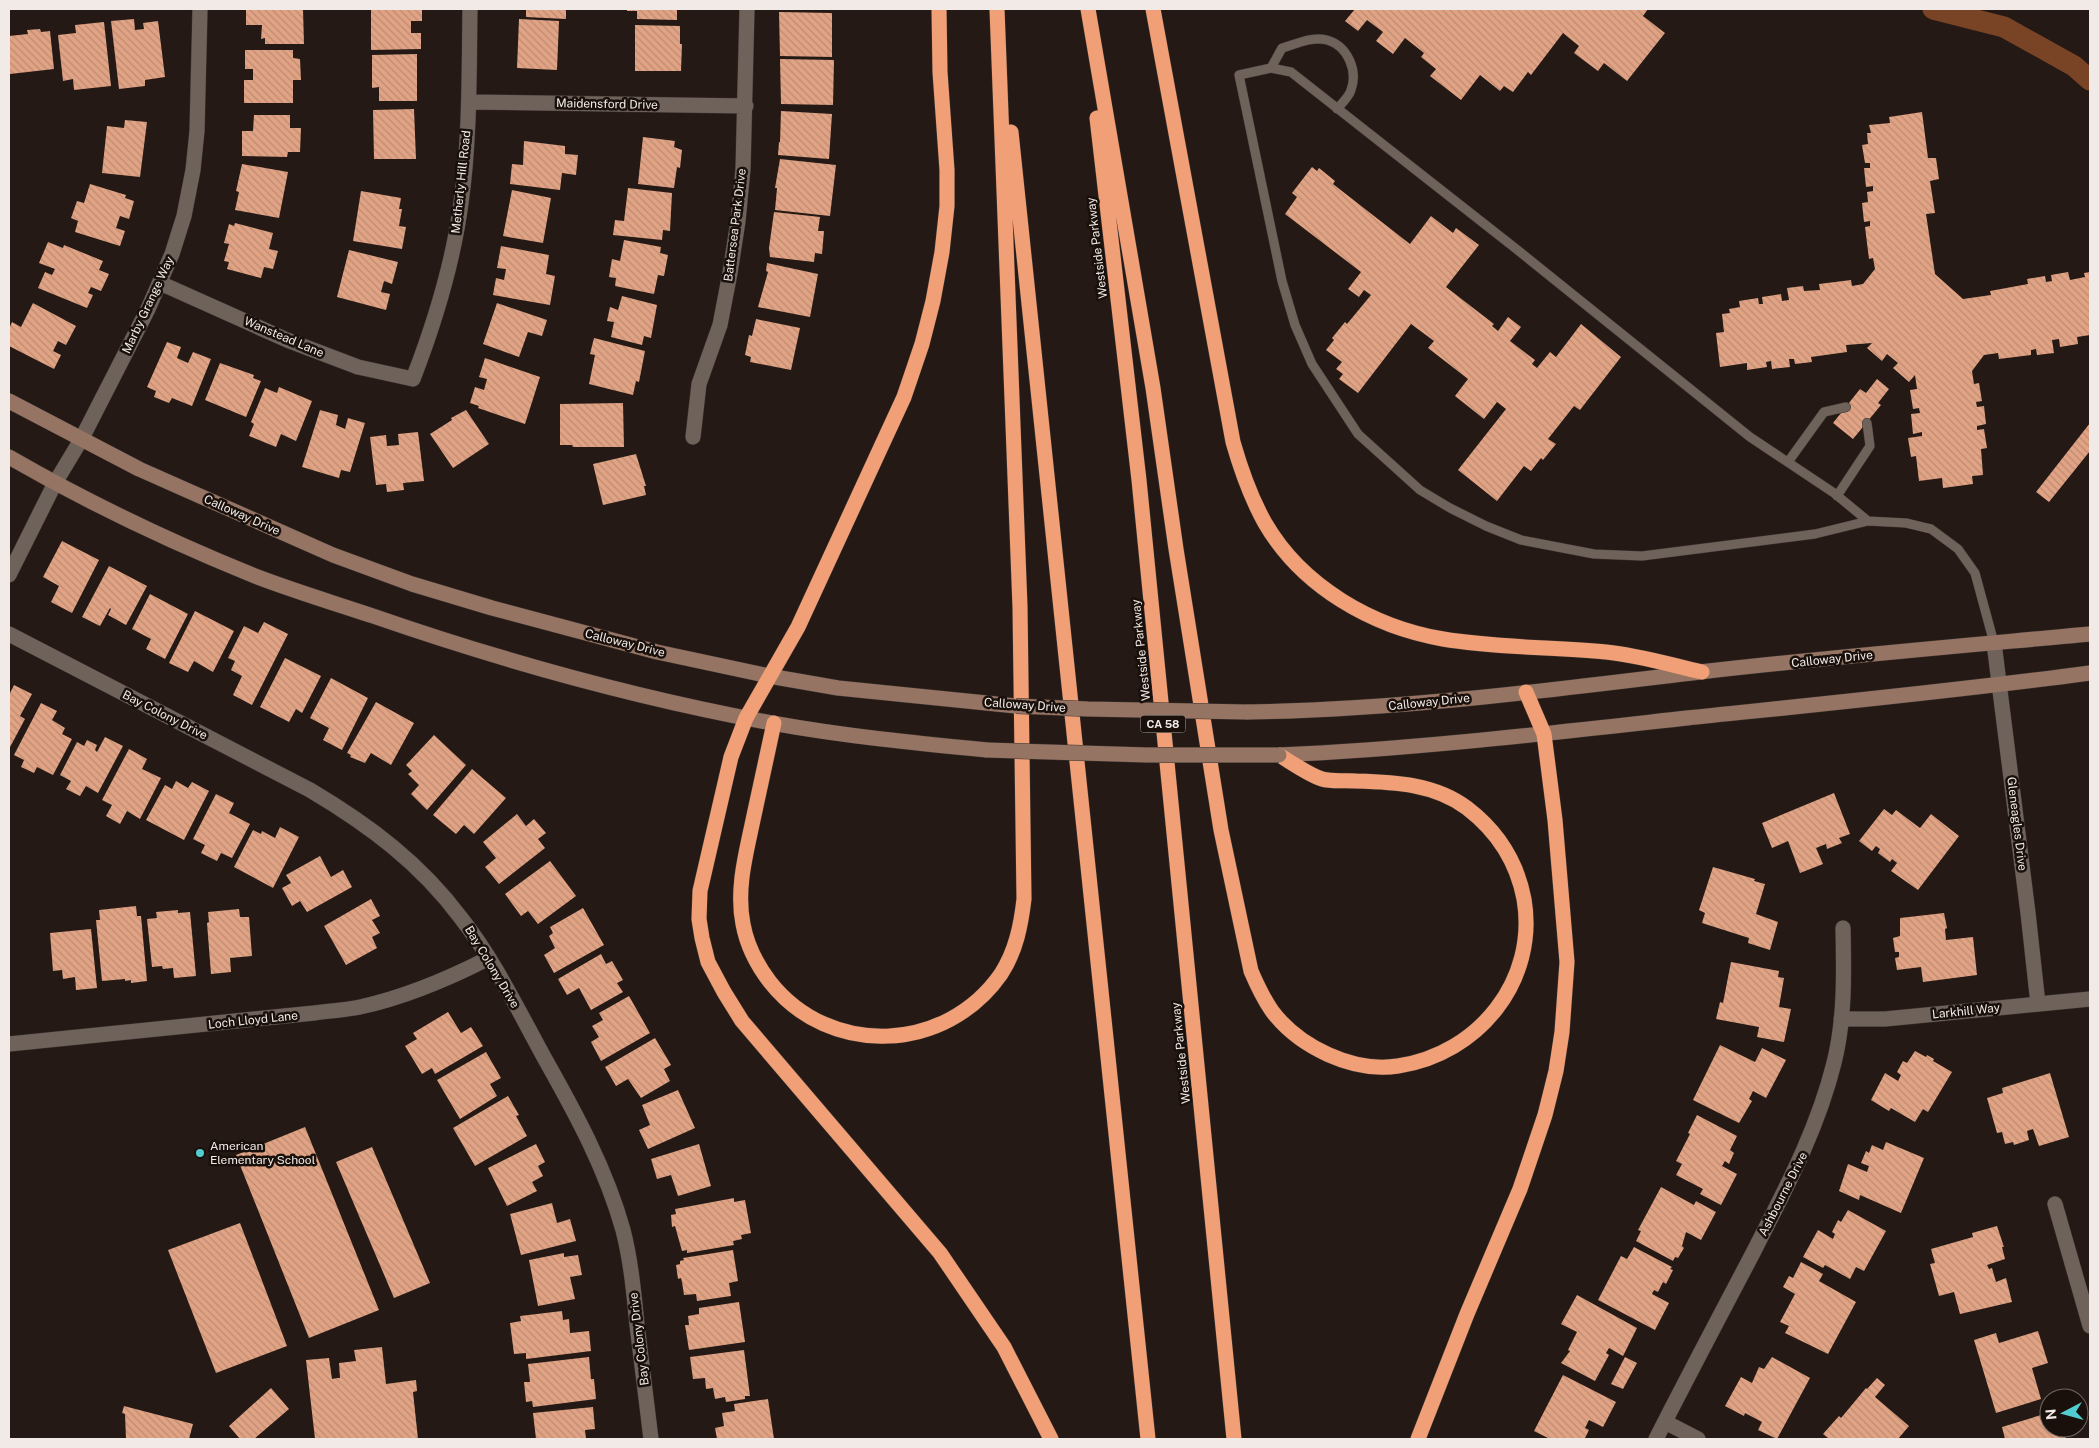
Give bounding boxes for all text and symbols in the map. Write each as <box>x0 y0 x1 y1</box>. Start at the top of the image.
street label: Maidensford Drive <box>556 96 658 112</box>
street label: Metherly Hill Road <box>449 130 473 234</box>
street label: Battersea Park Drive <box>721 167 749 282</box>
street label: Westside Parkway <box>1084 196 1110 299</box>
street label: Marby Grange Way <box>119 254 177 356</box>
street label: Wanstead Lane <box>242 314 326 360</box>
street label: Calloway Drive <box>202 492 282 538</box>
street label: Westside Parkway <box>1129 598 1153 701</box>
street label: Calloway Drive <box>584 626 667 660</box>
street label: Calloway Drive <box>1791 648 1874 670</box>
street label: Bay Colony Drive <box>120 687 210 743</box>
street label: Calloway Drive <box>1388 691 1471 713</box>
street label: Calloway Drive <box>984 695 1067 715</box>
road number: CA 58 <box>1140 716 1186 732</box>
street label: Gleneagles Drive <box>2004 776 2030 872</box>
street label: Bay Colony Drive <box>462 923 522 1011</box>
street label: Larkhill Way <box>1931 1000 2001 1022</box>
street label: Westside Parkway <box>1169 1001 1193 1104</box>
street label: Loch Lloyd Lane <box>207 1008 299 1032</box>
place label: American Elementary School <box>210 1139 316 1167</box>
marker: American Elementary School <box>194 1147 206 1159</box>
street label: Ashbourne Drive <box>1756 1150 1810 1238</box>
street label: Bay Colony Drive <box>626 1291 652 1386</box>
north arrow <box>2039 1388 2089 1438</box>
text: N <box>2043 1408 2060 1421</box>

